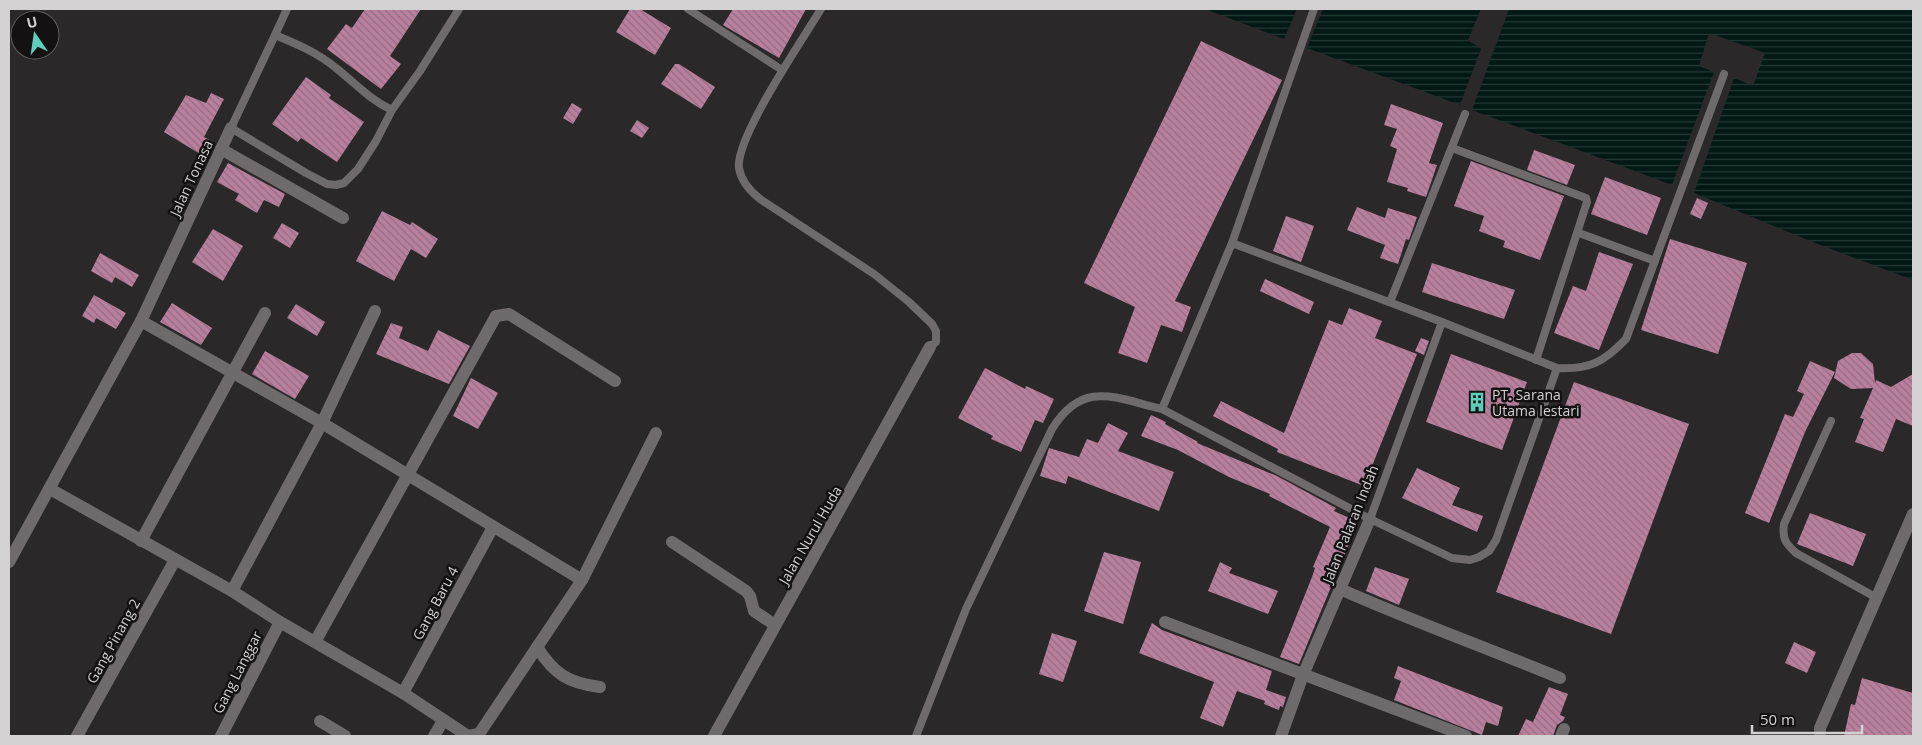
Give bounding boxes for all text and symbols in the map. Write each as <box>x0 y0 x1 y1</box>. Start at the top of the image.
north arrow <box>10 10 60 60</box>
text: U <box>25 11 39 32</box>
street label: Jalan Tonasa <box>164 137 217 221</box>
place label: PT. Sarana Utama lestari <box>1492 385 1579 420</box>
building icon: PT. Sarana Utama lestari <box>1466 391 1488 413</box>
street label: Jalan Palaran Indah <box>1317 462 1382 588</box>
street label: Jalan Nurul Huda <box>773 482 846 590</box>
street label: Gang Baru 4 <box>408 563 462 643</box>
street label: Gang Pinang 2 <box>82 595 144 687</box>
street label: Gang Langgar <box>208 627 266 716</box>
scale bar <box>1752 702 1862 734</box>
text: 50 m <box>1760 709 1795 729</box>

